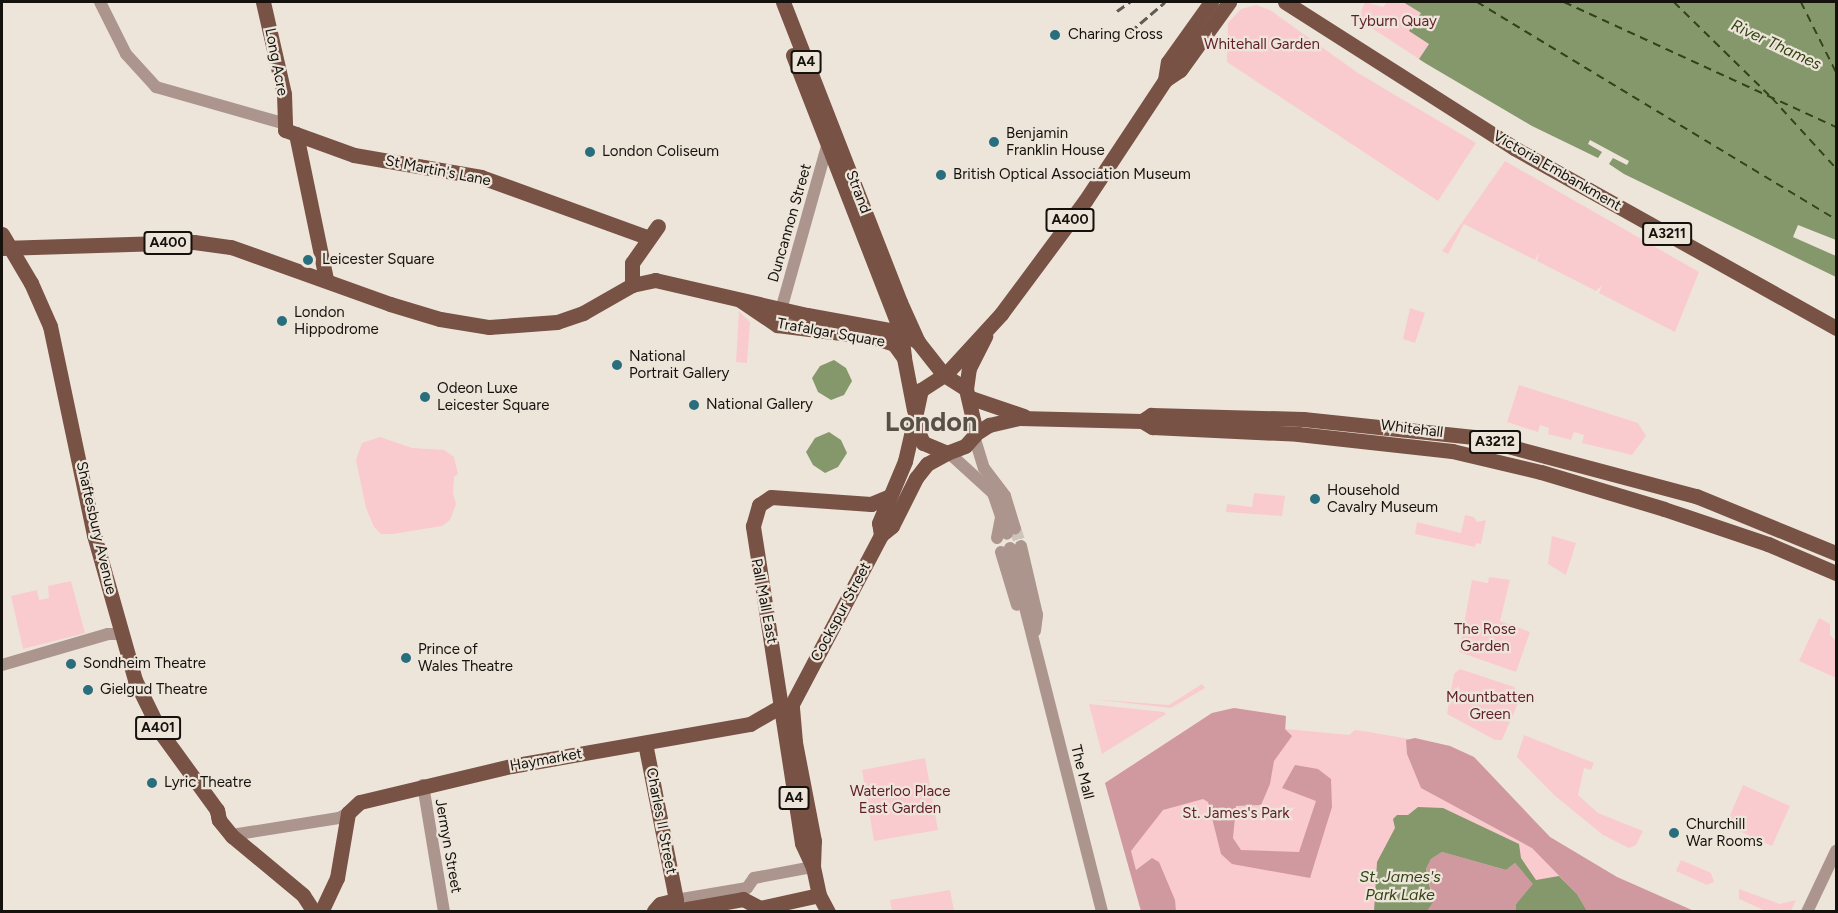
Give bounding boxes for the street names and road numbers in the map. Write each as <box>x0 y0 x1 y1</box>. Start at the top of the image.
street label: Long Acre <box>261 27 291 97</box>
road number: A4 <box>790 51 822 73</box>
street label: Victoria Embankment <box>1490 127 1624 215</box>
street label: St Martin's Lane <box>384 152 492 190</box>
street label: Duncannon Street <box>764 162 816 284</box>
street label: Strand <box>842 168 874 216</box>
road number: A400 <box>1044 209 1096 231</box>
road number: A3211 <box>1642 223 1692 245</box>
road number: A400 <box>142 232 194 254</box>
street label: Trafalgar Square <box>776 315 886 351</box>
street label: Whitehall <box>1380 416 1444 442</box>
road number: A3212 <box>1468 431 1522 453</box>
street label: Shaftesbury Avenue <box>72 460 120 596</box>
street label: Pall Mall East <box>747 557 781 645</box>
street label: Cockspur Street <box>807 559 875 665</box>
road number: A401 <box>134 717 182 739</box>
street label: The Mall <box>1067 743 1097 801</box>
street label: Haymarket <box>508 745 584 775</box>
street label: Charles II Street <box>642 766 680 876</box>
road number: A4 <box>778 787 810 809</box>
street label: Jermyn Street <box>431 797 465 895</box>

